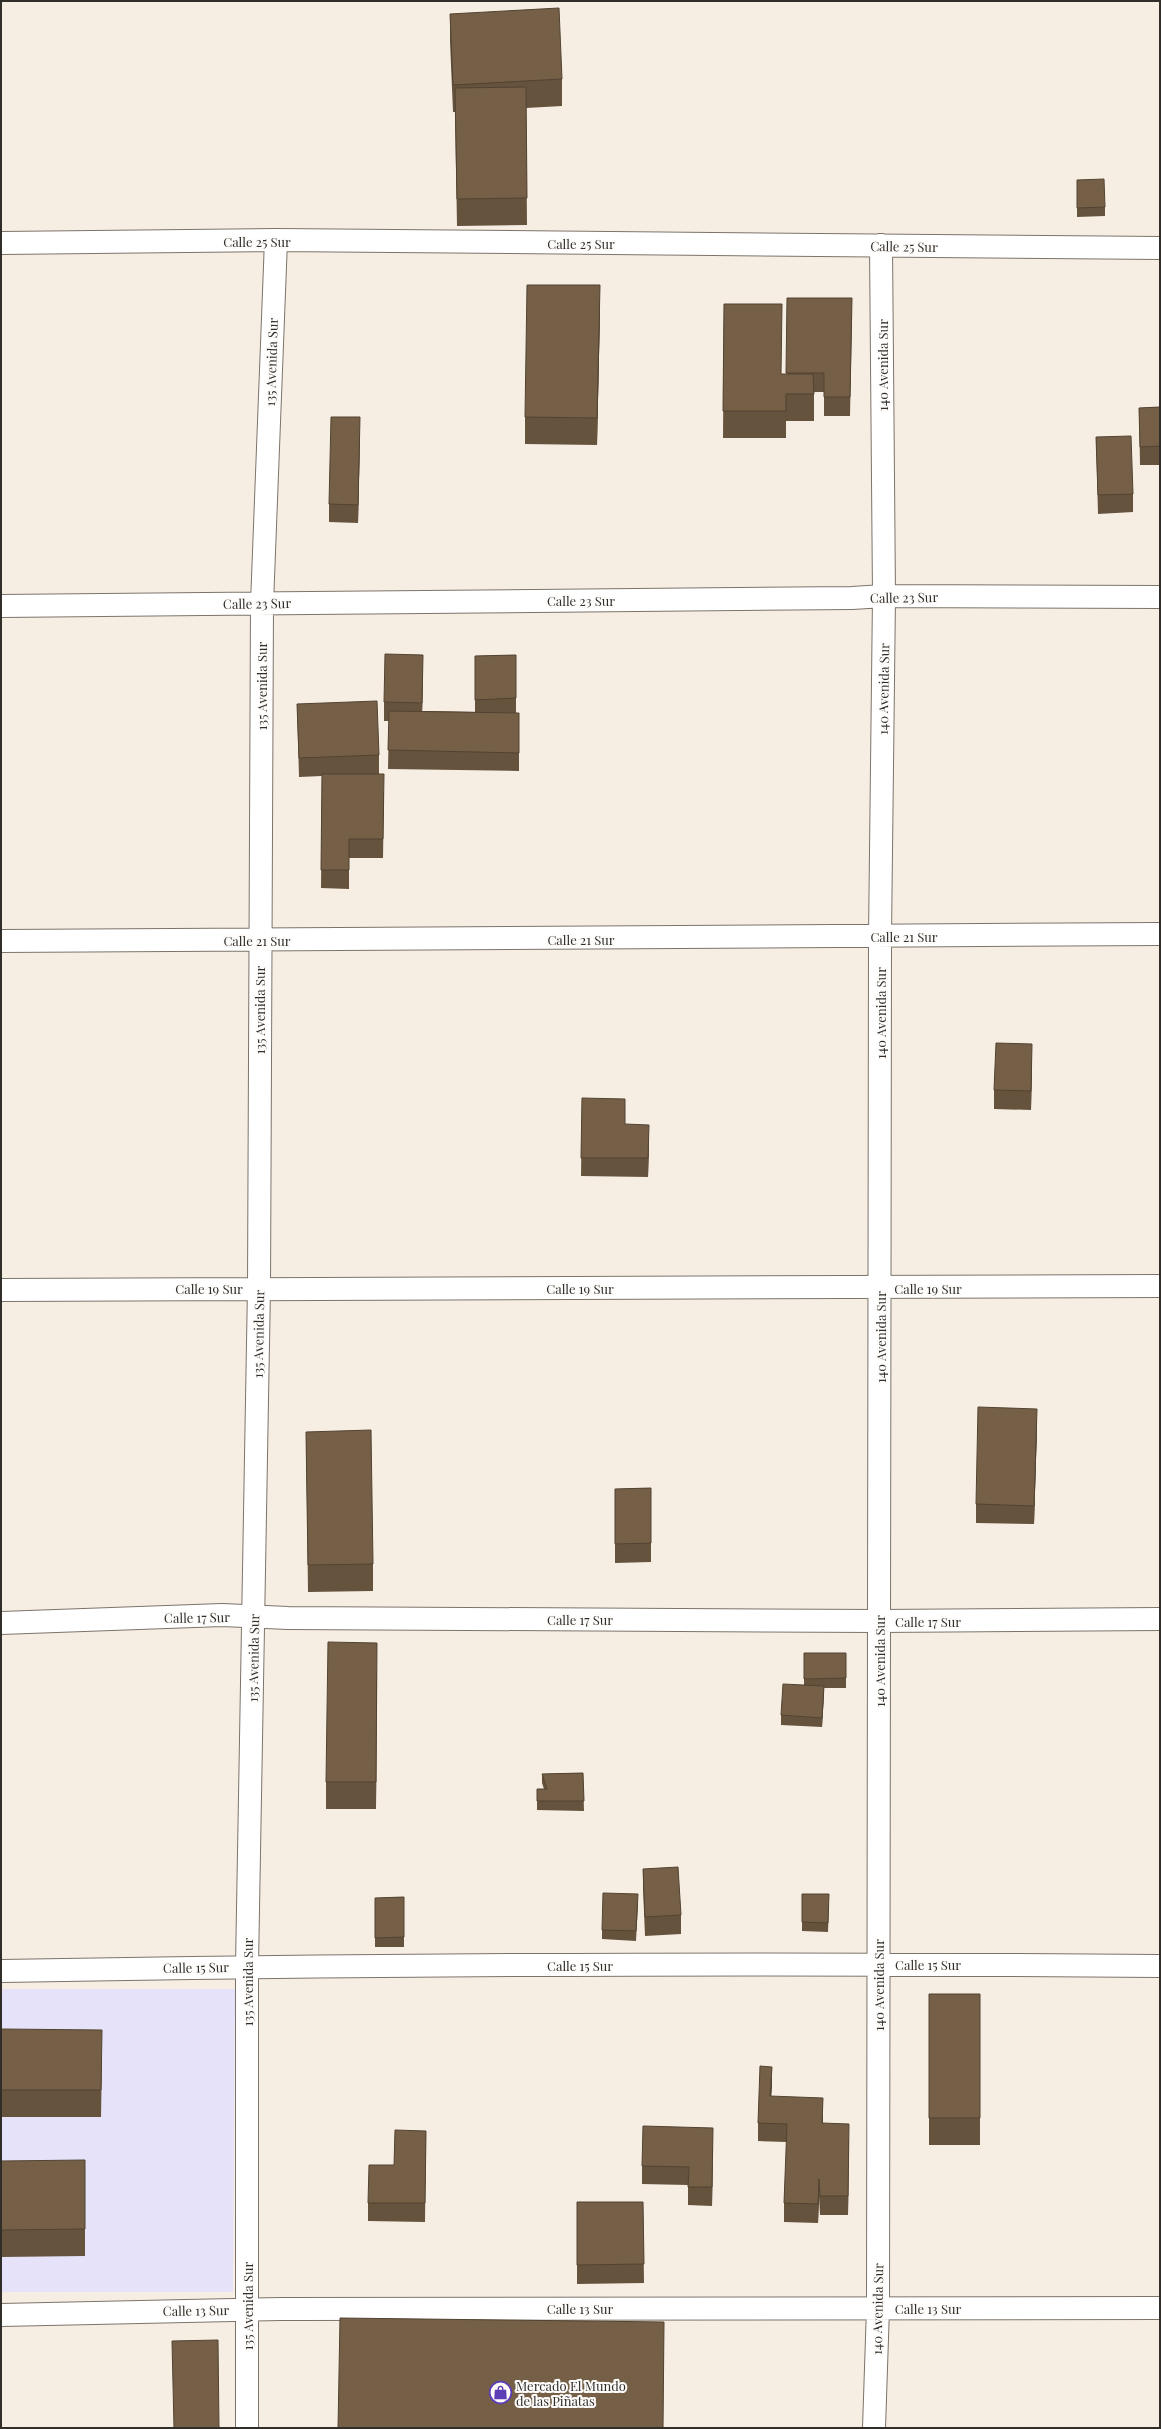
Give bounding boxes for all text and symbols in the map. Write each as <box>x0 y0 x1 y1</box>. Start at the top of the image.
street label: Calle 25 Sur <box>223 233 291 250</box>
street label: Calle 25 Sur <box>547 235 615 252</box>
street label: Calle 25 Sur <box>870 237 938 255</box>
street label: 135 Avenida Sur <box>261 317 281 407</box>
street label: 140 Avenida Sur <box>874 319 891 411</box>
street label: Calle 23 Sur <box>870 588 938 606</box>
street label: Calle 23 Sur <box>547 592 615 609</box>
street label: Calle 23 Sur <box>223 594 291 612</box>
street label: 135 Avenida Sur <box>253 642 270 730</box>
street label: 140 Avenida Sur <box>874 643 892 735</box>
street label: Calle 21 Sur <box>870 928 938 945</box>
street label: Calle 21 Sur <box>547 931 615 948</box>
street label: Calle 21 Sur <box>223 932 291 949</box>
street label: 135 Avenida Sur <box>251 966 268 1054</box>
street label: 140 Avenida Sur <box>872 967 889 1059</box>
street label: Calle 19 Sur <box>175 1280 243 1297</box>
street label: Calle 19 Sur <box>546 1280 614 1297</box>
street label: Calle 19 Sur <box>894 1280 962 1297</box>
street label: 135 Avenida Sur <box>249 1289 267 1378</box>
street label: 140 Avenida Sur <box>872 1291 889 1383</box>
street label: Calle 17 Sur <box>164 1608 230 1626</box>
street label: Calle 17 Sur <box>547 1611 613 1628</box>
street label: 135 Avenida Sur <box>244 1613 262 1702</box>
street label: Calle 17 Sur <box>895 1613 961 1630</box>
street label: 140 Avenida Sur <box>871 1615 888 1707</box>
street label: 135 Avenida Sur <box>239 1938 256 2026</box>
street label: 140 Avenida Sur <box>870 1939 887 2031</box>
street label: Calle 15 Sur <box>895 1956 961 1973</box>
street label: Calle 15 Sur <box>547 1957 613 1974</box>
street label: Calle 15 Sur <box>163 1958 229 1976</box>
street label: 135 Avenida Sur <box>239 2262 256 2350</box>
street label: 140 Avenida Sur <box>868 2263 886 2355</box>
street label: Calle 13 Sur <box>547 2300 614 2317</box>
street label: Calle 13 Sur <box>895 2300 962 2317</box>
street label: Calle 13 Sur <box>163 2301 230 2319</box>
place label: Mercado El Mundo de las Piñatas <box>516 2377 626 2409</box>
shop icon: Mercado El Mundo de las Piñatas <box>488 2379 514 2405</box>

